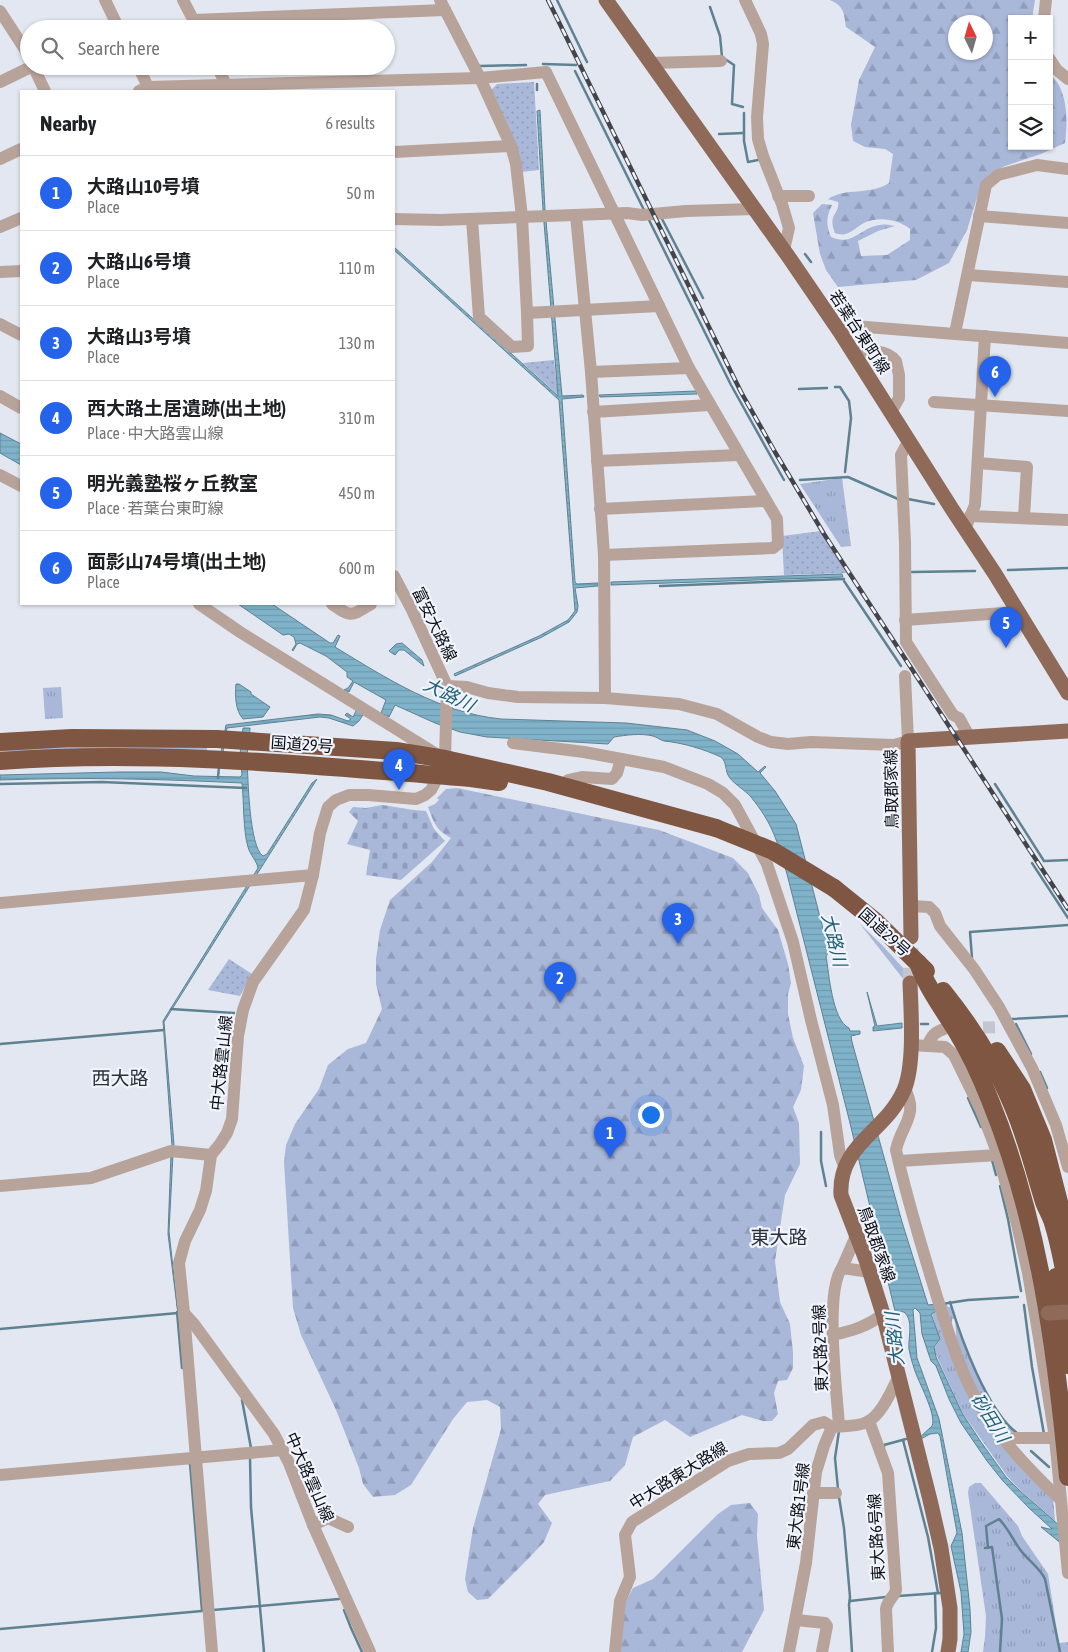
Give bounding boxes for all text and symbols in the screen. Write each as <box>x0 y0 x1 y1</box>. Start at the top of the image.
north arrow <box>948 15 993 60</box>
map controls <box>1008 15 1053 150</box>
button: + <box>1008 15 1053 60</box>
search box <box>20 20 395 75</box>
icon: search <box>38 34 66 62</box>
text: Search here <box>78 37 160 59</box>
button: − <box>1008 60 1053 105</box>
button: layers <box>1008 105 1053 150</box>
text: Nearby <box>40 111 96 135</box>
text: 6 results <box>325 114 375 132</box>
text: 大路山10号墳 <box>87 175 200 197</box>
text: 1 <box>52 184 60 202</box>
text: 50 m <box>346 184 375 202</box>
text: Place <box>87 198 120 216</box>
text: 大路山6号墳 <box>87 250 191 272</box>
text: 2 <box>52 259 60 277</box>
text: 110 m <box>339 259 375 277</box>
text: Place <box>87 273 120 291</box>
street label: 若葉台東町線 <box>826 287 894 377</box>
text: 大路山3号墳 <box>87 325 191 347</box>
text: 3 <box>52 334 60 352</box>
text: 130 m <box>339 334 375 352</box>
text: Place <box>87 348 120 366</box>
pin: 6 <box>979 356 1011 397</box>
text: 西大路土居遺跡(出土地) <box>87 397 286 419</box>
text: 4 <box>52 409 60 427</box>
text: 310 m <box>339 409 375 427</box>
text: Place · 中大路雲山線 <box>87 424 224 442</box>
text: 明光義塾桜ヶ丘教室 <box>87 472 258 494</box>
text: 5 <box>52 484 60 502</box>
text: 450 m <box>339 484 375 502</box>
text: Place · 若葉台東町線 <box>87 499 224 517</box>
text: 面影山74号墳(出土地) <box>87 550 266 572</box>
text: 6 <box>52 559 60 577</box>
text: 600 m <box>339 559 375 577</box>
text: Place <box>87 573 120 591</box>
street label: 富安大路線 <box>409 584 461 664</box>
pin: 5 <box>990 607 1022 648</box>
water label: 大路川 <box>420 673 480 717</box>
street label: 国道29号 <box>270 733 334 755</box>
pin: 4 <box>383 749 415 790</box>
street label: 鳥取郡家線 <box>881 749 901 829</box>
pin: 3 <box>662 903 694 944</box>
street label: 国道29号 <box>856 904 914 960</box>
water label: 大路川 <box>818 911 852 971</box>
pin: 2 <box>544 962 576 1003</box>
street label: 中大路雲山線 <box>207 1014 235 1112</box>
district label: 西大路 <box>91 1067 149 1089</box>
your location <box>638 1102 664 1128</box>
pin: 1 <box>594 1117 626 1158</box>
street label: 鳥取郡家線 <box>855 1203 899 1285</box>
district label: 東大路 <box>750 1226 808 1248</box>
street label: 東大路2号線 <box>809 1304 831 1392</box>
water label: 大路川 <box>881 1309 908 1367</box>
water label: 砂田川 <box>967 1389 1015 1448</box>
street label: 中大路雲山線 <box>282 1429 338 1525</box>
street label: 中大路東大路線 <box>626 1438 730 1512</box>
street label: 東大路1号線 <box>784 1461 812 1551</box>
street label: 東大路6号線 <box>865 1493 887 1581</box>

